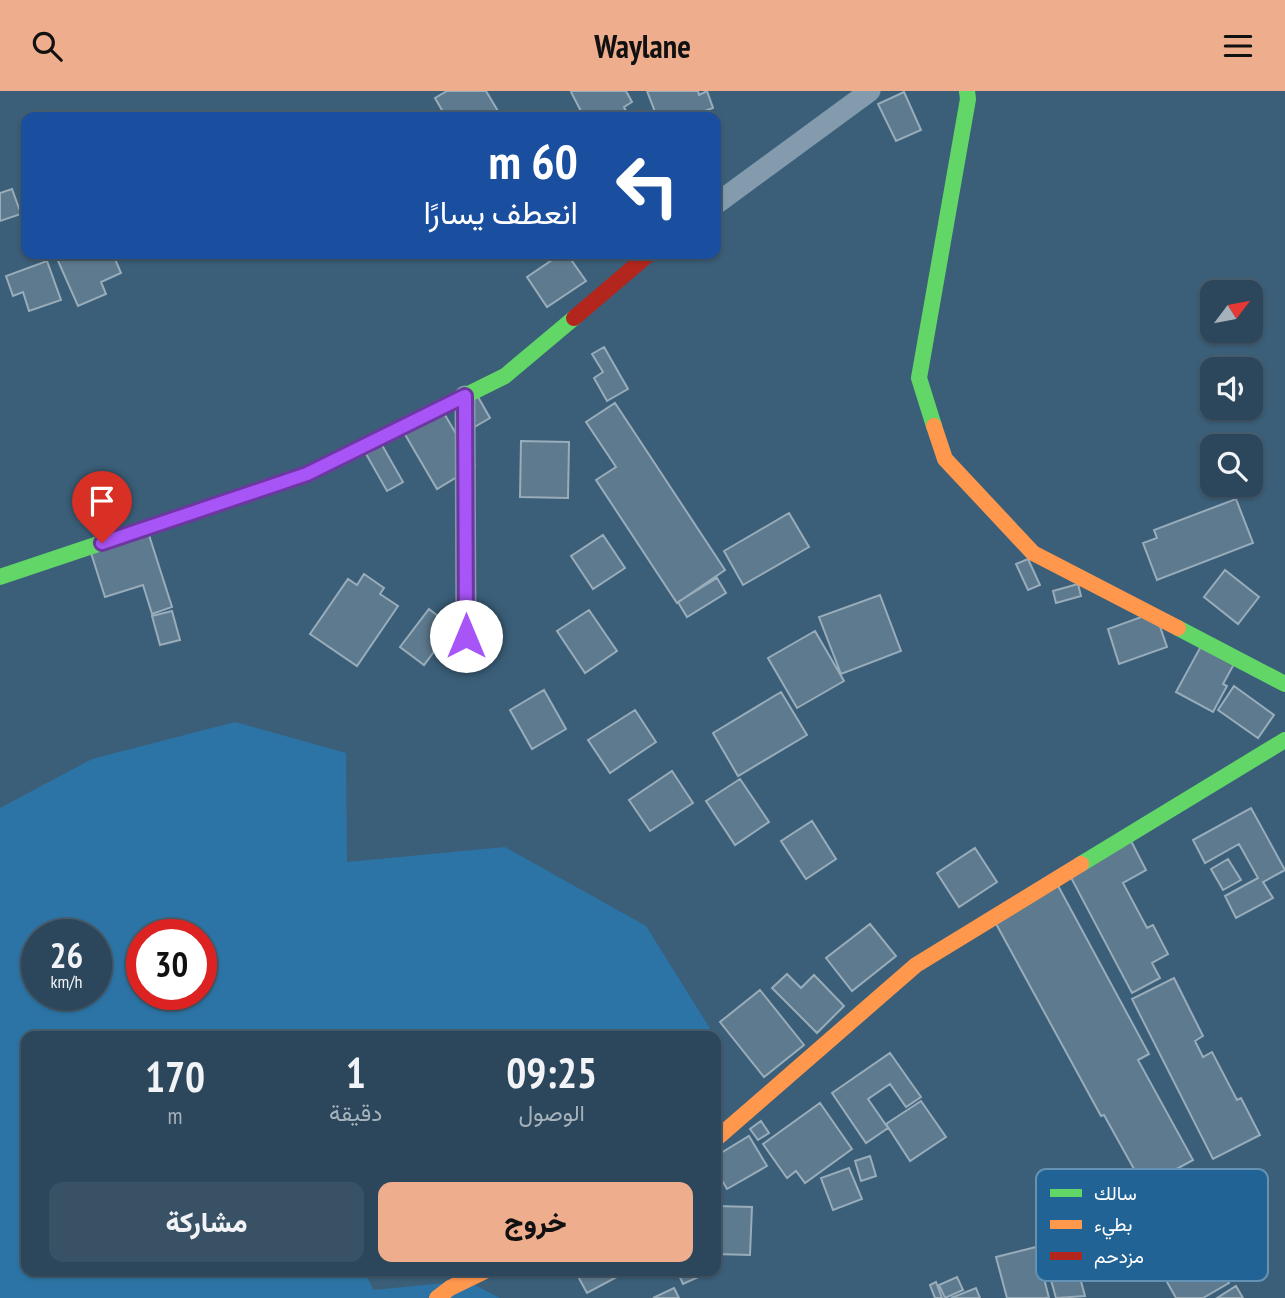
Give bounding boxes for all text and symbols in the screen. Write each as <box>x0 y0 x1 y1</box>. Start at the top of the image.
text: Waylane <box>594 25 691 67</box>
icon: search <box>28 27 66 65</box>
icon: menu <box>1219 27 1257 65</box>
text: 60 m <box>489 129 578 193</box>
icon: left <box>602 140 693 231</box>
text: انعطف يسارًا <box>423 191 578 233</box>
north arrow <box>1200 280 1264 343</box>
map controls <box>1200 280 1263 497</box>
button: sound <box>1200 357 1263 420</box>
button: search <box>1200 434 1263 497</box>
pin <box>72 471 132 543</box>
icon: arrive <box>83 482 121 520</box>
position arrow <box>429 599 503 673</box>
speed limit sign: 30 <box>126 919 217 1010</box>
text: 26 <box>50 932 83 978</box>
text: km/h <box>51 970 82 993</box>
text: 1 <box>346 1045 366 1100</box>
text: 09:25 <box>506 1045 597 1100</box>
text: 170 <box>145 1049 205 1104</box>
text: دقيقة <box>329 1098 382 1127</box>
text: الوصول <box>518 1098 585 1127</box>
text: m <box>168 1101 183 1130</box>
legend <box>1036 1169 1268 1281</box>
text: سالك <box>1094 1181 1137 1205</box>
button: مشاركة <box>49 1182 364 1262</box>
button: خروج <box>378 1182 693 1262</box>
text: بطيء <box>1094 1212 1132 1240</box>
text: مزدحم <box>1094 1244 1144 1269</box>

